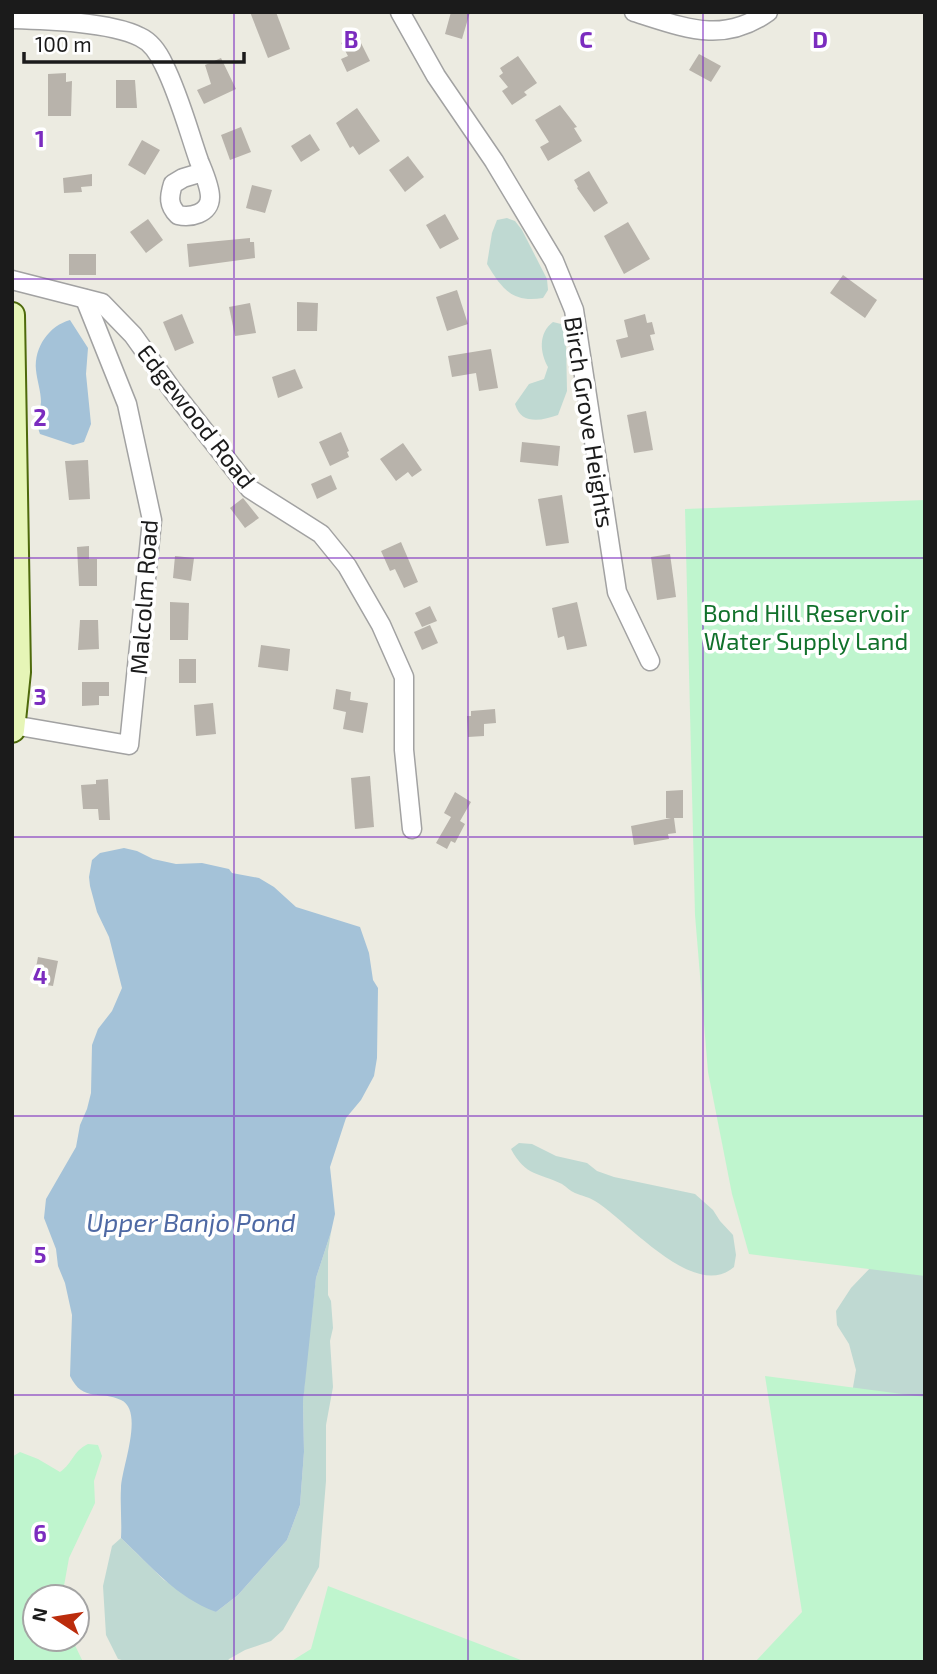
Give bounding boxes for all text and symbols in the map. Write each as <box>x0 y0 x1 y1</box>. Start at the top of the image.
scale bar <box>24 21 245 65</box>
text: B <box>344 25 358 53</box>
text: C <box>579 25 593 53</box>
text: D <box>812 25 828 53</box>
text: 100 m <box>35 31 92 56</box>
text: 1 <box>35 124 45 152</box>
street label: Birch Grove Heights <box>559 314 621 530</box>
street label: Edgewood Road <box>132 338 262 494</box>
text: 2 <box>33 403 47 431</box>
street label: Malcolm Road <box>123 519 163 675</box>
park label: Bond Hill Reservoir Water Supply Land <box>703 598 910 655</box>
text: 3 <box>33 682 47 710</box>
text: 4 <box>33 961 47 989</box>
water label: Upper Banjo Pond <box>86 1206 296 1237</box>
text: 5 <box>34 1240 46 1268</box>
text: 6 <box>33 1519 47 1547</box>
north arrow <box>21 1583 91 1653</box>
text: N <box>26 1605 52 1623</box>

